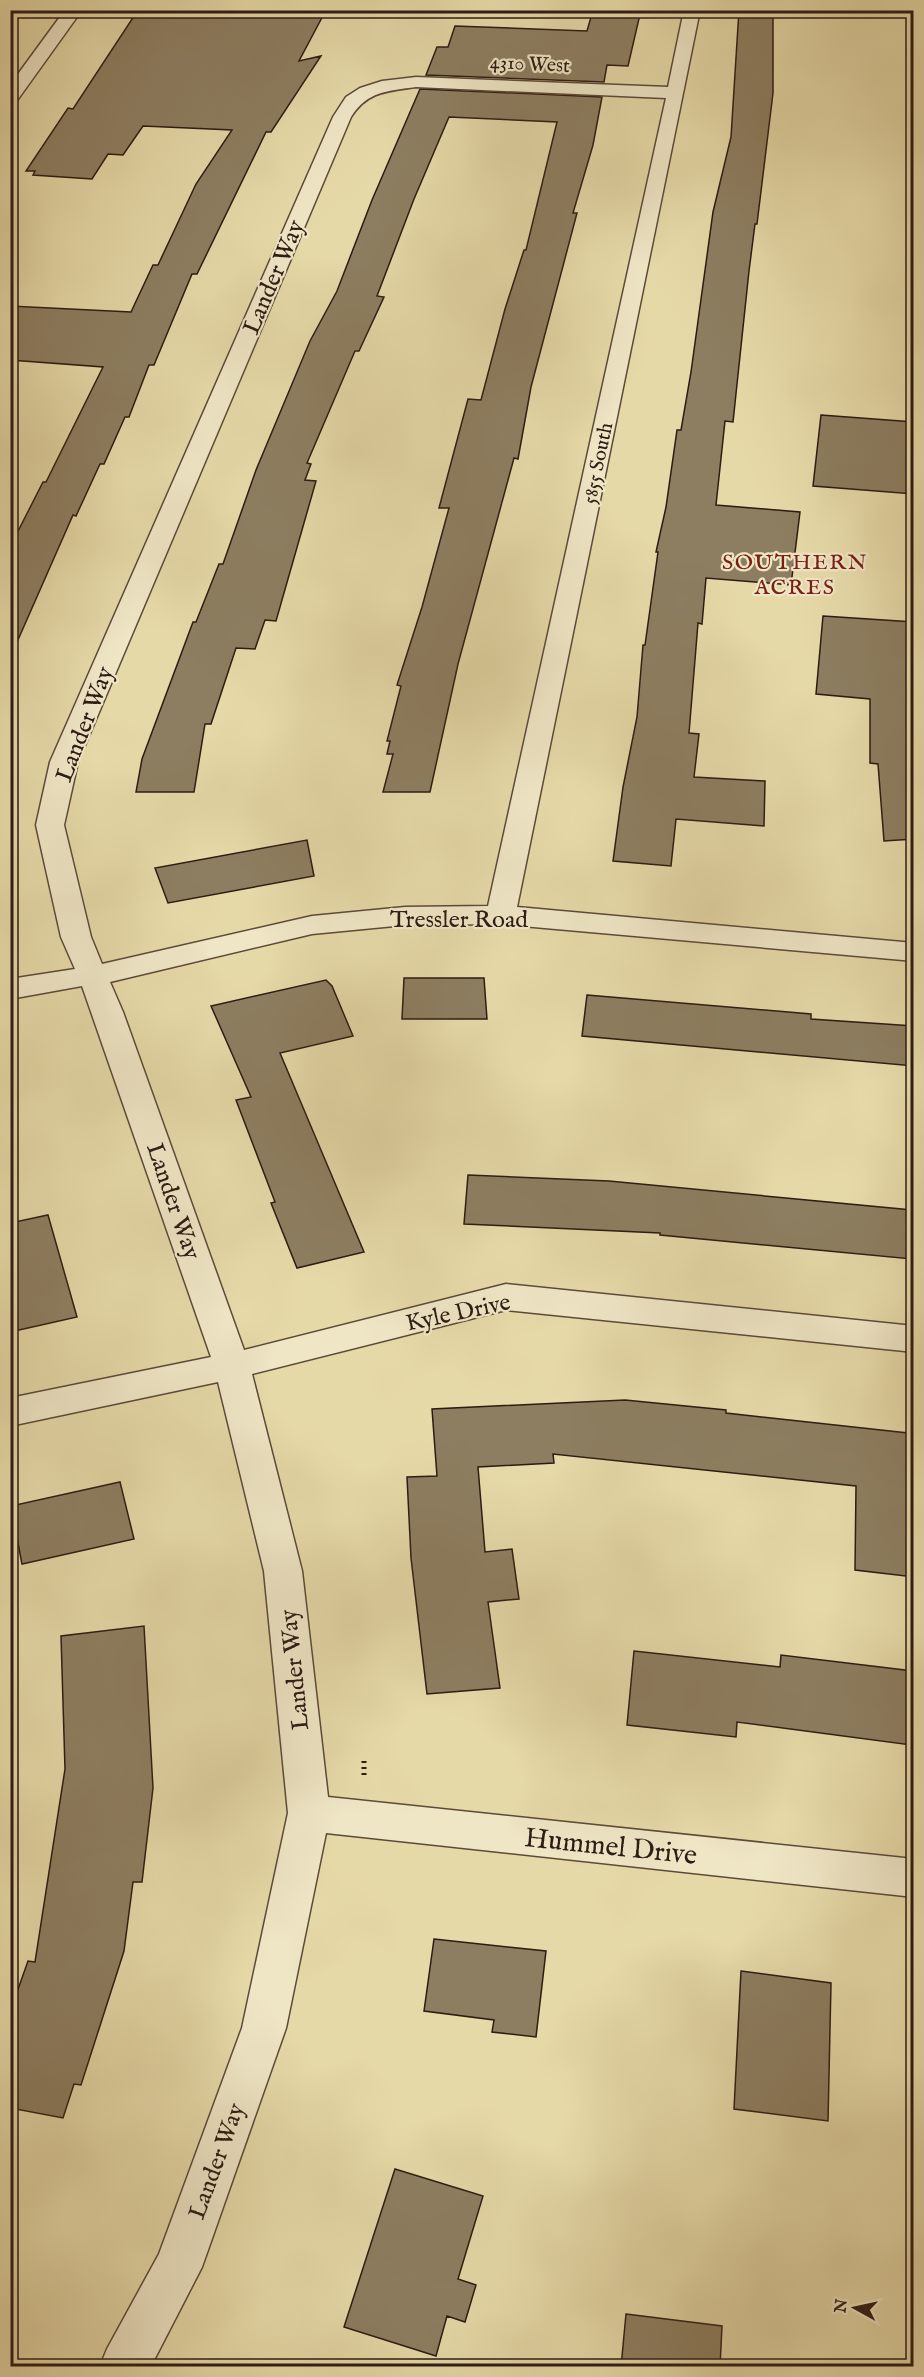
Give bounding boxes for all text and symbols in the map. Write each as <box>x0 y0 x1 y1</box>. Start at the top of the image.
street label: 4310 West <box>489 50 571 79</box>
street label: Lander Way <box>236 215 312 340</box>
street label: 5855 South <box>578 420 619 506</box>
district label: SOUTHERN ACRES <box>722 549 868 602</box>
street label: Lander Way <box>49 662 122 787</box>
street label: Tressler Road <box>390 905 528 936</box>
street label: Lander Way <box>138 1139 207 1264</box>
street label: Kyle Drive <box>403 1287 513 1340</box>
street label: Lander Way <box>274 1608 317 1732</box>
street label: Hummel Drive <box>523 1821 699 1874</box>
street label: Lander Way <box>182 2099 253 2224</box>
north arrow <box>825 2278 885 2338</box>
text: N <box>831 2298 853 2315</box>

